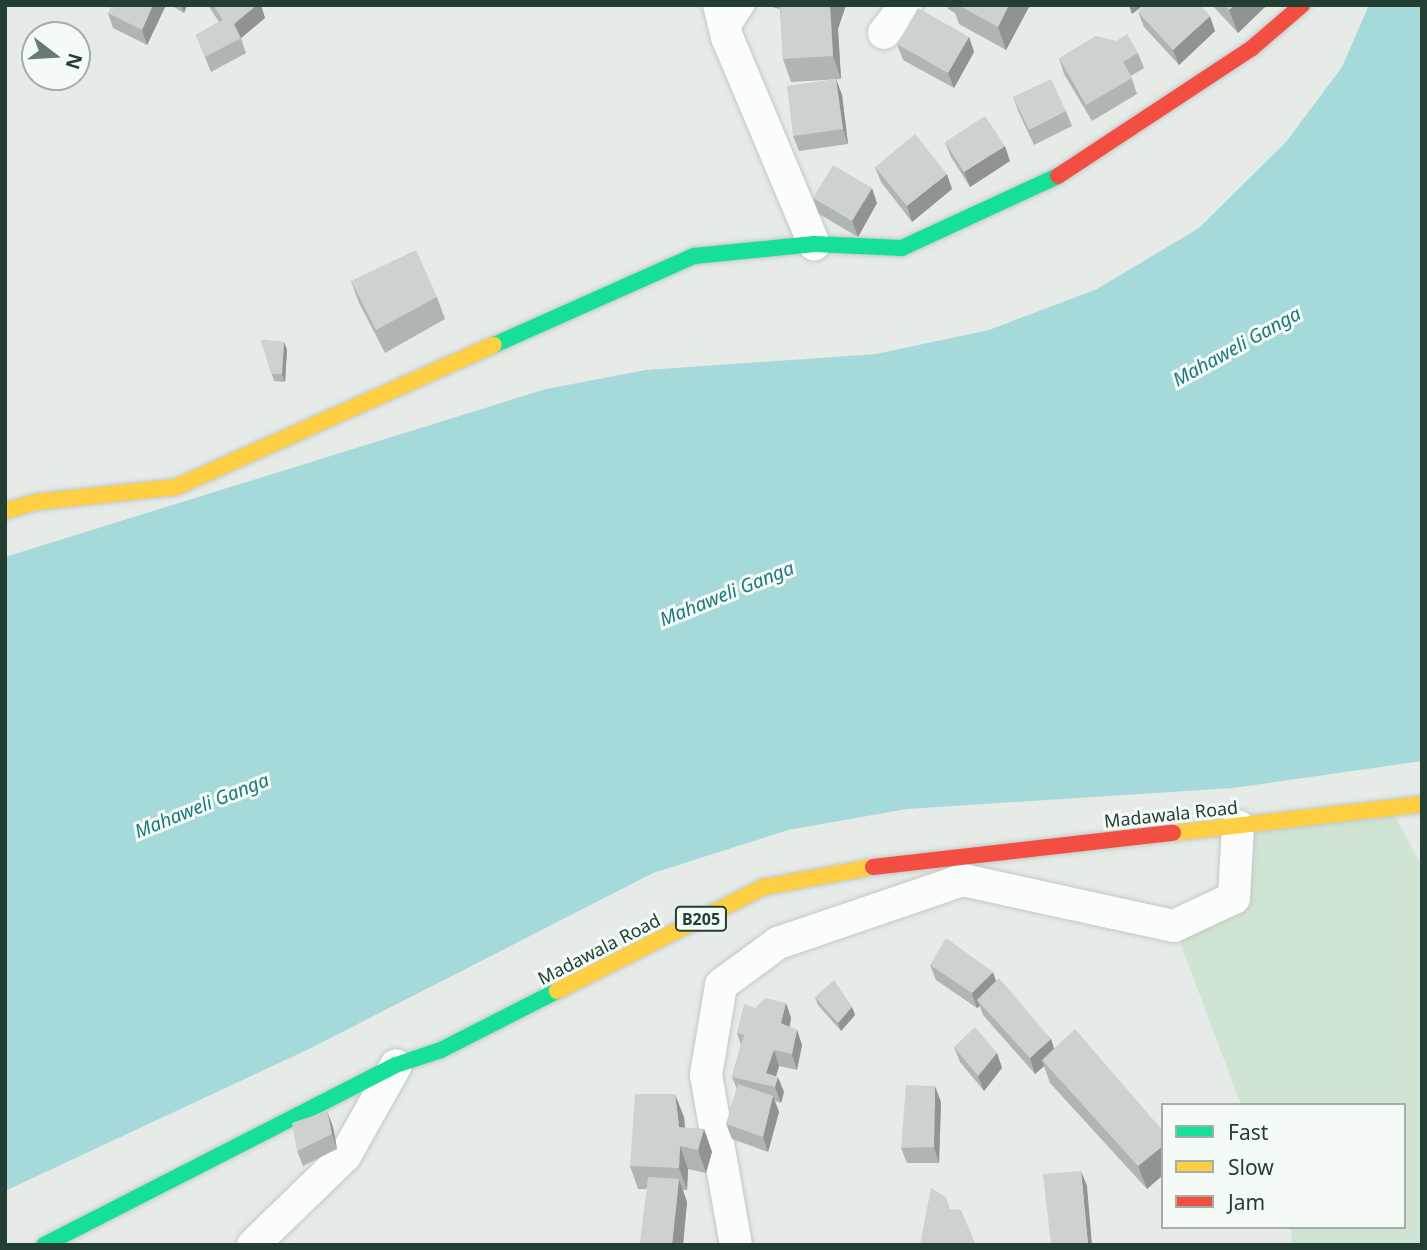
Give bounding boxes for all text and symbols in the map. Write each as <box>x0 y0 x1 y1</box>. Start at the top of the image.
north arrow <box>21 21 91 91</box>
text: N <box>59 50 89 73</box>
water label: Mahaweli Ganga <box>1169 302 1305 392</box>
water label: Mahaweli Ganga <box>656 557 798 631</box>
water label: Mahaweli Ganga <box>131 769 273 843</box>
street label: Madawala Road <box>1103 796 1239 832</box>
road number: B205 <box>675 906 727 931</box>
street label: Madawala Road <box>534 909 664 989</box>
legend <box>1161 1103 1406 1229</box>
text: Fast <box>1228 1118 1268 1146</box>
text: Slow <box>1228 1153 1274 1181</box>
text: Jam <box>1228 1188 1265 1216</box>

